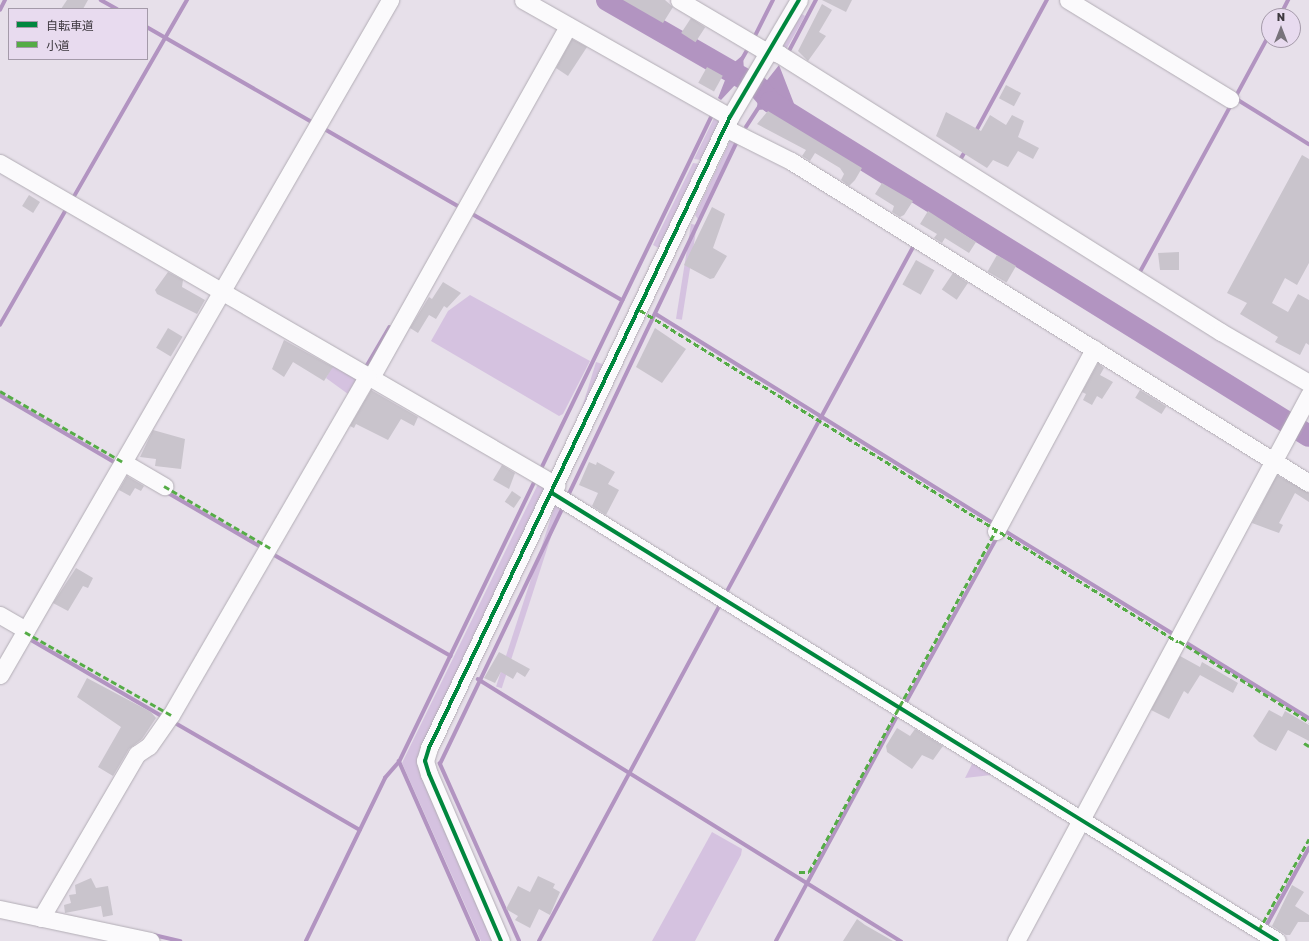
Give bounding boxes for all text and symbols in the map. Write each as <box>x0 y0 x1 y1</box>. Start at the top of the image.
legend <box>8 8 148 60</box>
north arrow <box>1261 8 1301 48</box>
text: N <box>1277 10 1285 23</box>
text: 自転車道 <box>46 18 94 33</box>
text: 小道 <box>46 38 70 53</box>

